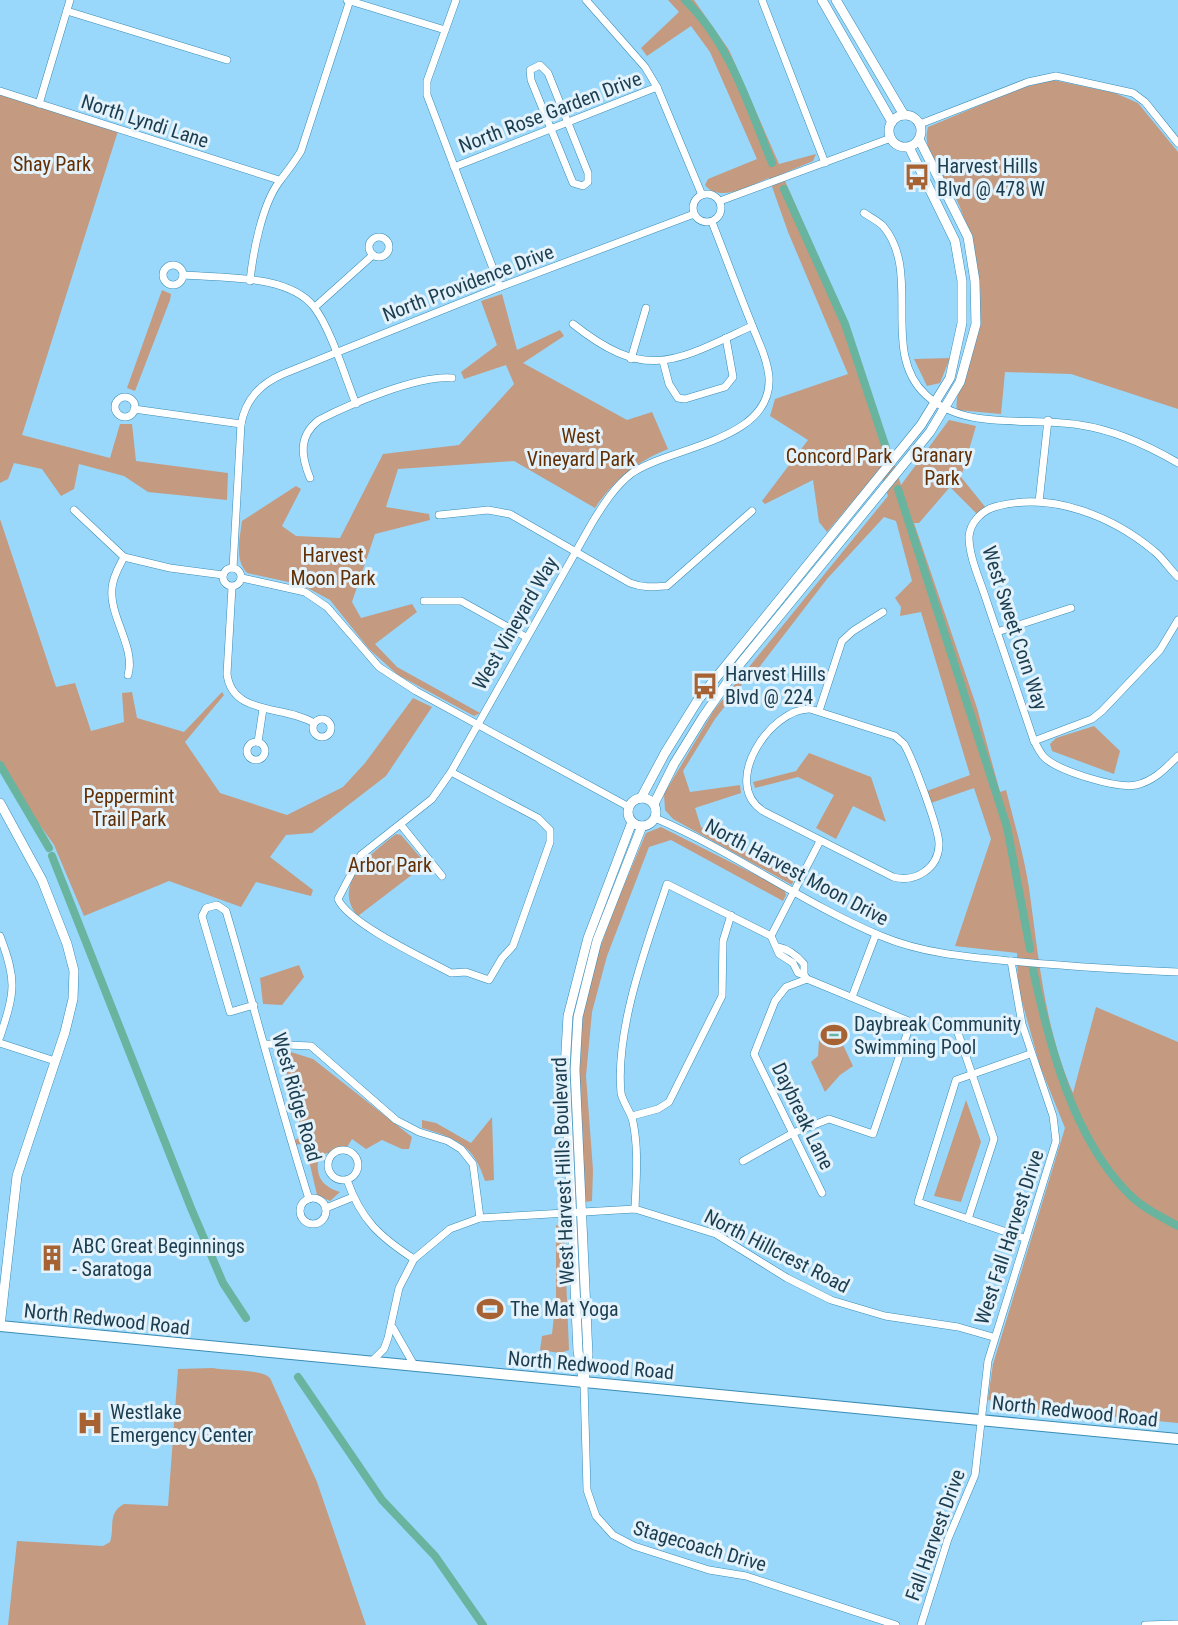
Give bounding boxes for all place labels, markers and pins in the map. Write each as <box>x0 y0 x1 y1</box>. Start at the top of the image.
place label: Harvest Hills Blvd @ 478 W <box>937 154 1045 201</box>
bus stop icon: Harvest Hills Blvd @ 478 W <box>902 162 932 192</box>
place label: Harvest Hills Blvd @ 224 <box>725 662 826 709</box>
bus stop icon: Harvest Hills Blvd @ 224 <box>690 671 720 701</box>
place label: Daybreak Community Swimming Pool <box>854 1012 1021 1059</box>
sports icon: Daybreak Community Swimming Pool <box>819 1020 849 1050</box>
place label: ABC Great Beginnings - Saratoga <box>72 1234 245 1281</box>
building icon: ABC Great Beginnings - Saratoga <box>37 1243 67 1273</box>
sports icon: The Mat Yoga <box>475 1294 505 1324</box>
place label: The Mat Yoga <box>510 1297 619 1321</box>
place label: Westlake Emergency Center <box>110 1400 253 1447</box>
hospital icon: Westlake Emergency Center <box>75 1408 105 1438</box>

